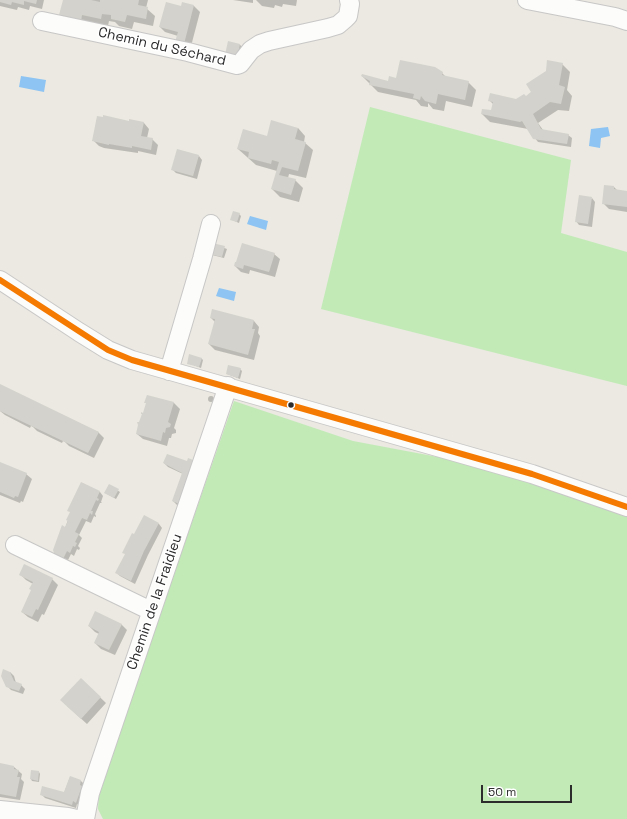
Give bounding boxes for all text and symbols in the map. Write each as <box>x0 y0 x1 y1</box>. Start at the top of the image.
street label: Chemin du Séchard <box>96 24 228 70</box>
unlabelled marker <box>286 400 296 410</box>
street label: Chemin de la Fraidieu <box>124 532 186 672</box>
scale bar <box>483 777 574 803</box>
text: 50 m <box>488 784 516 800</box>

